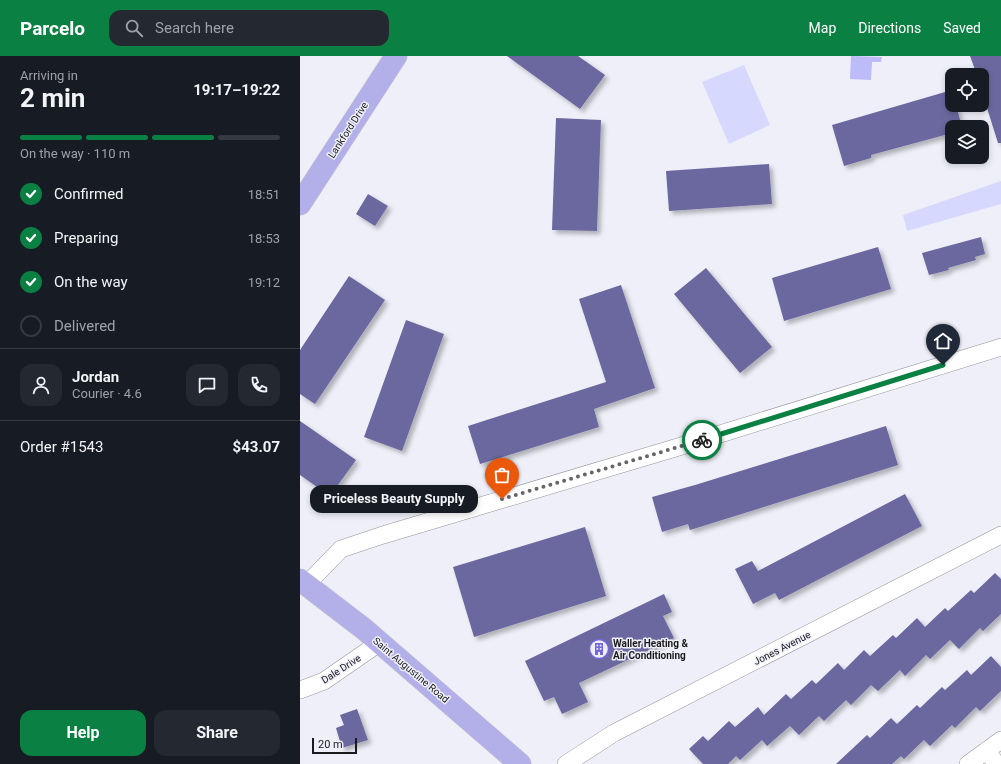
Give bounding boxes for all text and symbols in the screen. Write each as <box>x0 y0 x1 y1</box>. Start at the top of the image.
search box <box>109 10 389 46</box>
text: Parcelo <box>20 17 85 40</box>
icon: search <box>123 17 145 39</box>
text: Search here <box>155 19 234 37</box>
text: Map <box>809 20 836 36</box>
text: Directions <box>858 20 921 36</box>
text: Saved <box>943 20 981 36</box>
text: Arriving in <box>20 68 78 83</box>
map controls <box>945 68 989 164</box>
button: locate <box>945 68 989 112</box>
text: 19:17–19:22 <box>193 81 280 99</box>
text: 2 min <box>20 83 85 113</box>
street label: Lankford Drive <box>326 100 370 160</box>
button: layers <box>945 120 989 164</box>
text: On the way · 110 m <box>20 146 130 161</box>
icon: check <box>20 183 42 205</box>
text: Confirmed <box>54 185 124 203</box>
text: 18:51 <box>248 187 280 202</box>
icon: check <box>20 227 42 249</box>
text: Preparing <box>54 229 118 247</box>
text: 18:53 <box>248 231 280 246</box>
icon: check <box>20 271 42 293</box>
text: On the way <box>54 273 128 291</box>
text: 19:12 <box>248 275 280 290</box>
text: Delivered <box>54 317 116 335</box>
pin <box>926 324 960 365</box>
icon: home <box>932 330 954 352</box>
button: person <box>20 364 62 406</box>
button: chat <box>186 364 228 406</box>
button: phone <box>238 364 280 406</box>
text: Jordan <box>72 368 119 386</box>
text: Courier · 4.6 <box>72 386 142 401</box>
courier <box>682 420 722 460</box>
icon: bike <box>691 429 713 451</box>
text: Order #1543 <box>20 438 103 456</box>
text: $43.07 <box>233 438 280 456</box>
pin <box>485 458 519 499</box>
icon: bag <box>491 464 513 486</box>
callout: Priceless Beauty Supply <box>310 485 478 513</box>
text: Priceless Beauty Supply <box>323 491 465 506</box>
street label: Jones Avenue <box>752 629 812 667</box>
street label: Saint Augustine Road <box>371 635 451 705</box>
building icon: Waller Heating & Air Conditioning <box>588 638 610 660</box>
place label: Waller Heating & Air Conditioning <box>613 638 688 661</box>
street label: Dale Drive <box>319 652 363 686</box>
button: Help <box>20 710 146 756</box>
button: Share <box>154 710 280 756</box>
scale bar <box>312 736 357 755</box>
text: 20 m <box>318 738 343 751</box>

